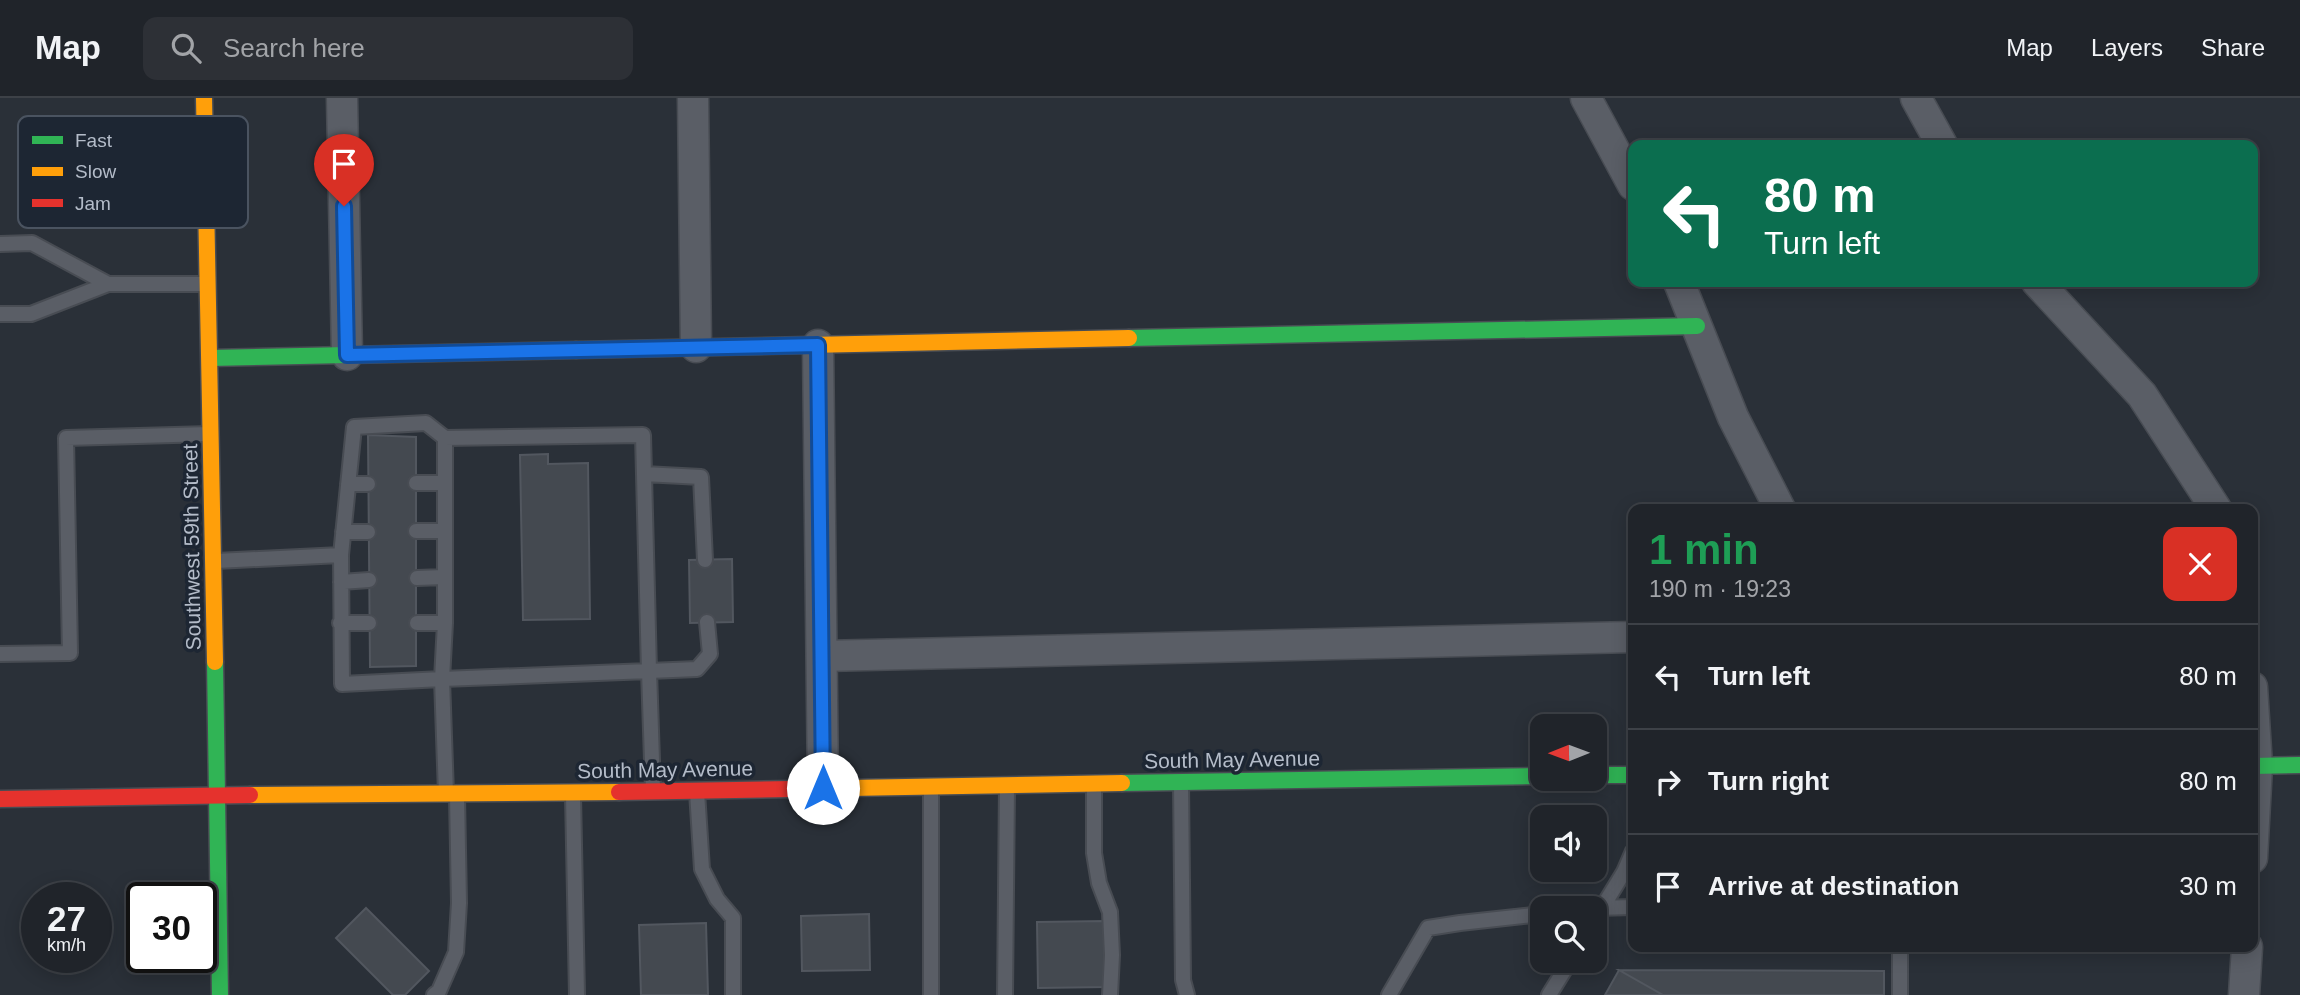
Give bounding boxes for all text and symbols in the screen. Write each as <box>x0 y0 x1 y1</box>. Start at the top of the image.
search box <box>143 17 633 80</box>
text: Map <box>35 29 101 66</box>
icon: search <box>167 29 205 67</box>
text: Search here <box>223 33 365 63</box>
text: Map <box>2006 34 2053 61</box>
text: Layers <box>2091 34 2163 61</box>
text: Share <box>2201 34 2265 61</box>
legend <box>18 116 248 228</box>
text: Fast <box>75 130 113 151</box>
pin <box>314 134 374 206</box>
icon: arrive <box>325 145 363 183</box>
text: Slow <box>75 161 116 182</box>
icon: left <box>1649 168 1740 259</box>
text: 80 m <box>1764 168 1876 222</box>
text: Jam <box>75 193 111 214</box>
text: Turn left <box>1764 225 1880 261</box>
street label: Southwest 59th Street <box>178 443 205 651</box>
text: 1 min <box>1649 526 1759 573</box>
button: close <box>2163 527 2237 601</box>
text: 190 m · 19:23 <box>1649 576 1791 602</box>
icon: left <box>1649 658 1687 696</box>
text: Turn left <box>1708 661 1810 691</box>
text: 80 m <box>2179 661 2237 691</box>
north arrow <box>1530 714 1606 791</box>
map controls <box>1530 714 1607 973</box>
street label: South May Avenue <box>1144 746 1320 773</box>
position arrow <box>786 751 860 825</box>
street label: South May Avenue <box>577 756 753 783</box>
icon: right <box>1649 763 1687 801</box>
text: Turn right <box>1708 766 1829 796</box>
text: 80 m <box>2179 766 2237 796</box>
button: sound <box>1530 805 1607 882</box>
icon: arrive <box>1649 868 1687 906</box>
text: Arrive at destination <box>1708 871 1959 901</box>
text: 30 m <box>2179 871 2237 901</box>
speed limit sign: 30 <box>126 882 217 973</box>
button: search <box>1530 896 1607 973</box>
text: 27 <box>47 899 86 938</box>
text: km/h <box>47 935 86 955</box>

